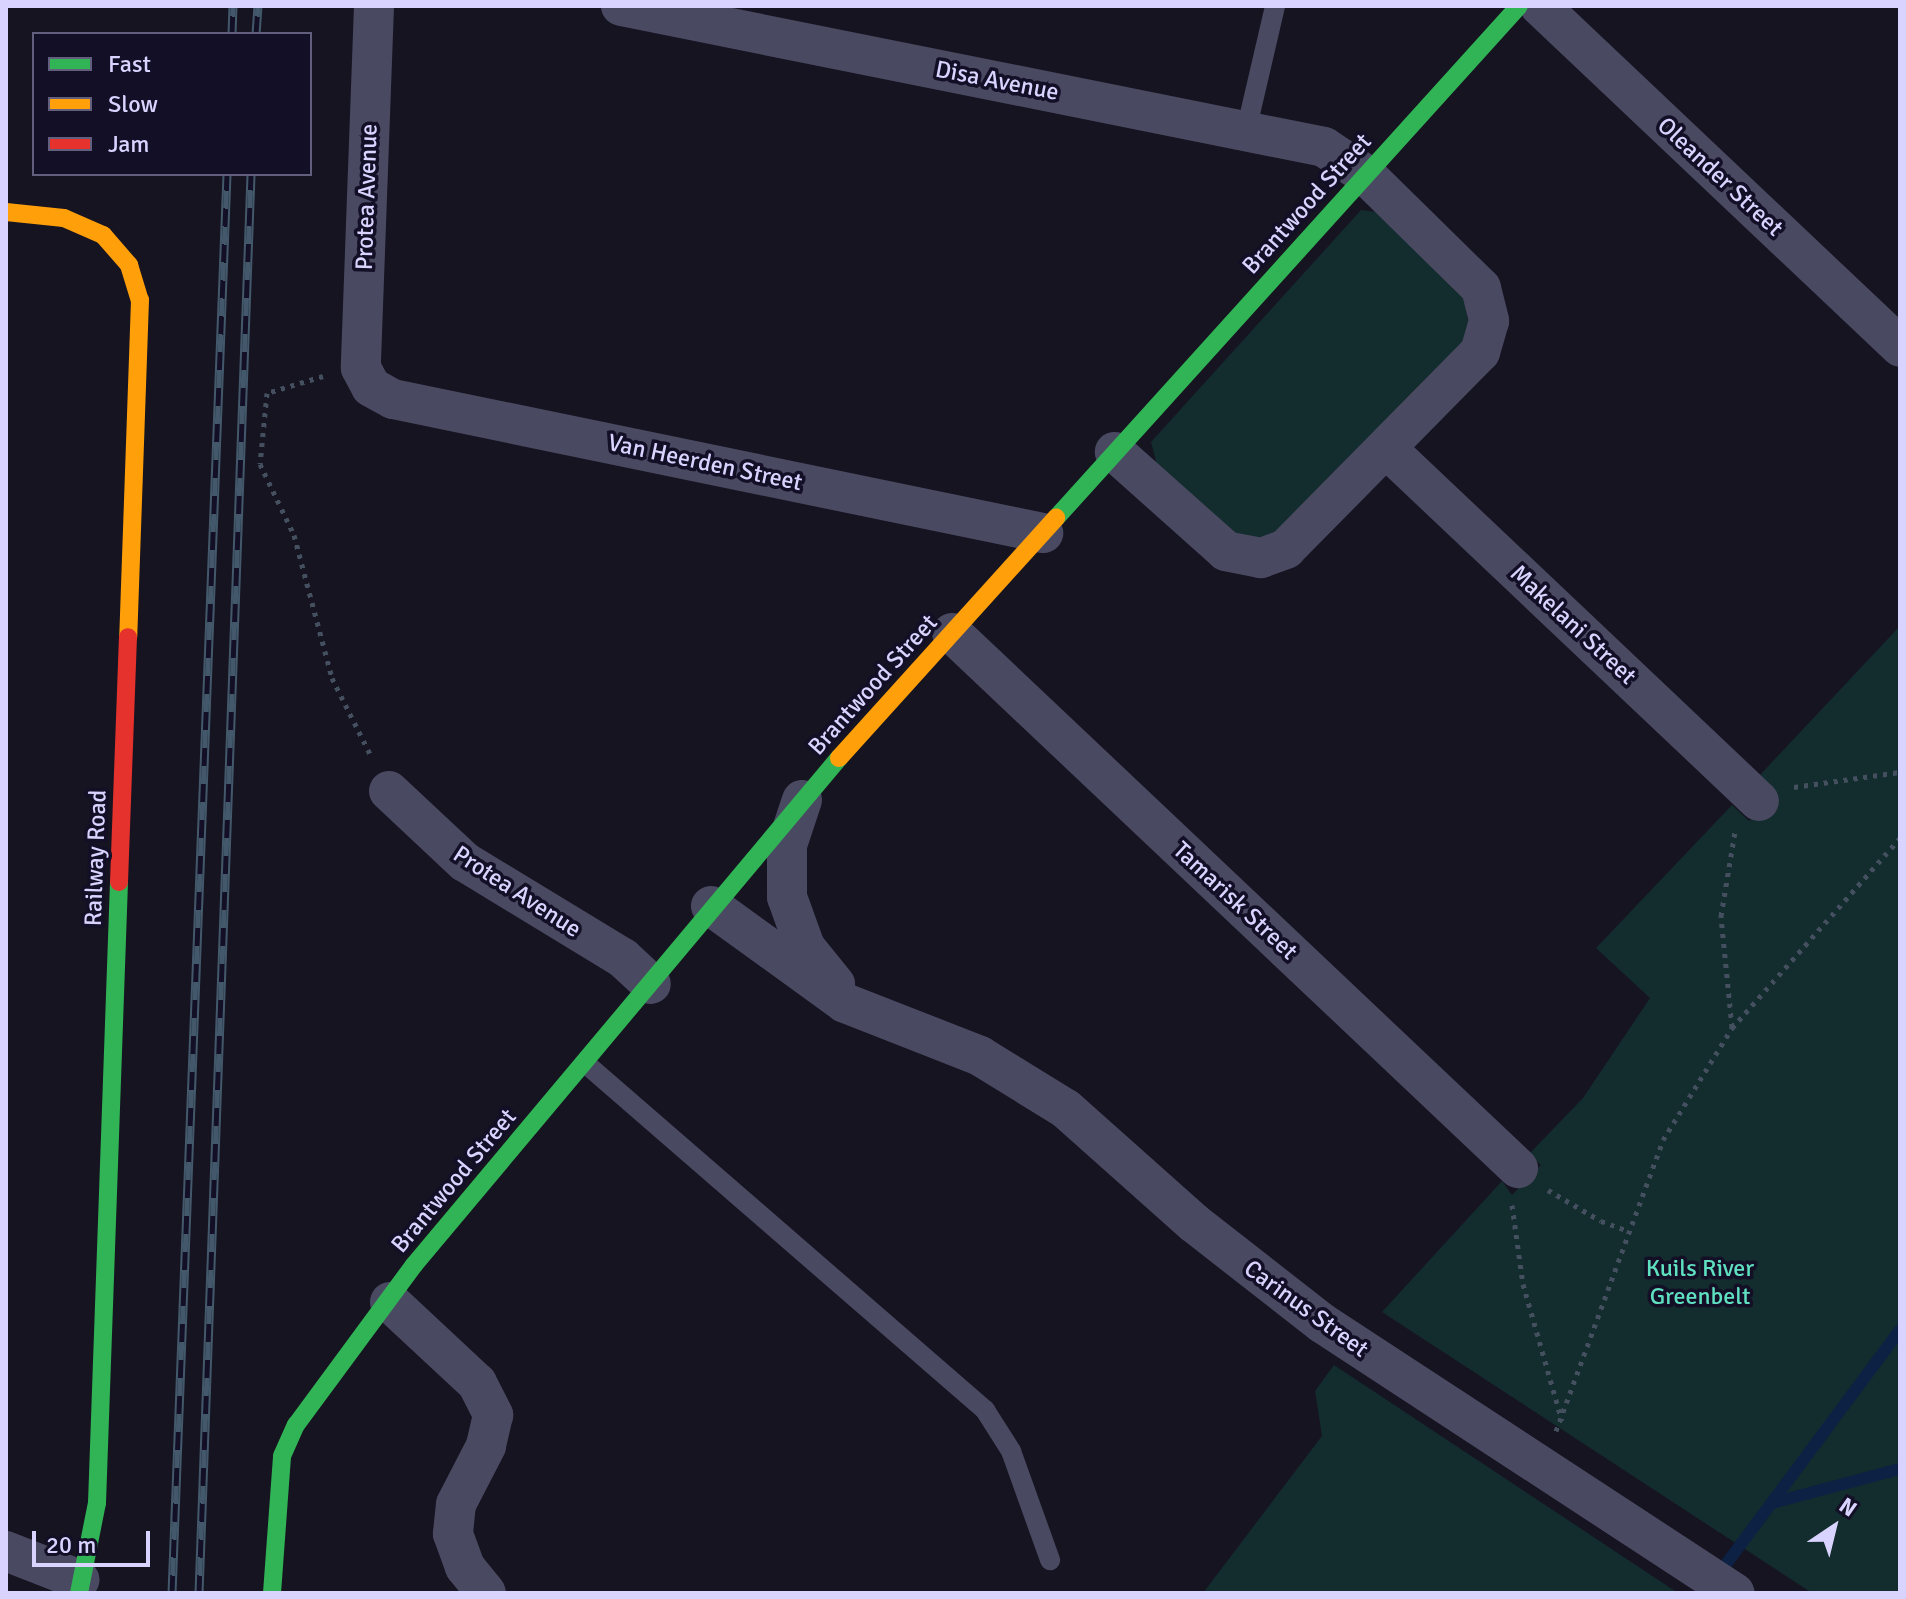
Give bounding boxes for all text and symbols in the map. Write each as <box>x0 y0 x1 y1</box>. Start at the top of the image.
legend <box>32 32 312 176</box>
text: Fast <box>108 49 151 79</box>
street label: Disa Avenue <box>933 55 1061 107</box>
text: Slow <box>108 89 158 119</box>
street label: Oleander Street <box>1651 111 1789 243</box>
street label: Protea Avenue <box>350 123 384 271</box>
street label: Brantwood Street <box>1236 128 1378 280</box>
text: Jam <box>108 129 149 159</box>
street label: Van Heerden Street <box>605 428 805 498</box>
street label: Makelani Street <box>1504 559 1642 691</box>
street label: Brantwood Street <box>802 609 944 761</box>
street label: Railway Road <box>79 789 113 927</box>
street label: Tamarisk Street <box>1167 836 1303 966</box>
street label: Protea Avenue <box>448 840 586 944</box>
street label: Brantwood Street <box>385 1103 523 1259</box>
street label: Carinus Street <box>1238 1254 1374 1364</box>
park label: Kuils River Greenbelt <box>1646 1255 1754 1311</box>
north arrow <box>1794 1487 1874 1567</box>
text: N <box>1834 1491 1862 1522</box>
scale bar <box>36 1515 154 1565</box>
text: 20 m <box>46 1530 96 1560</box>

